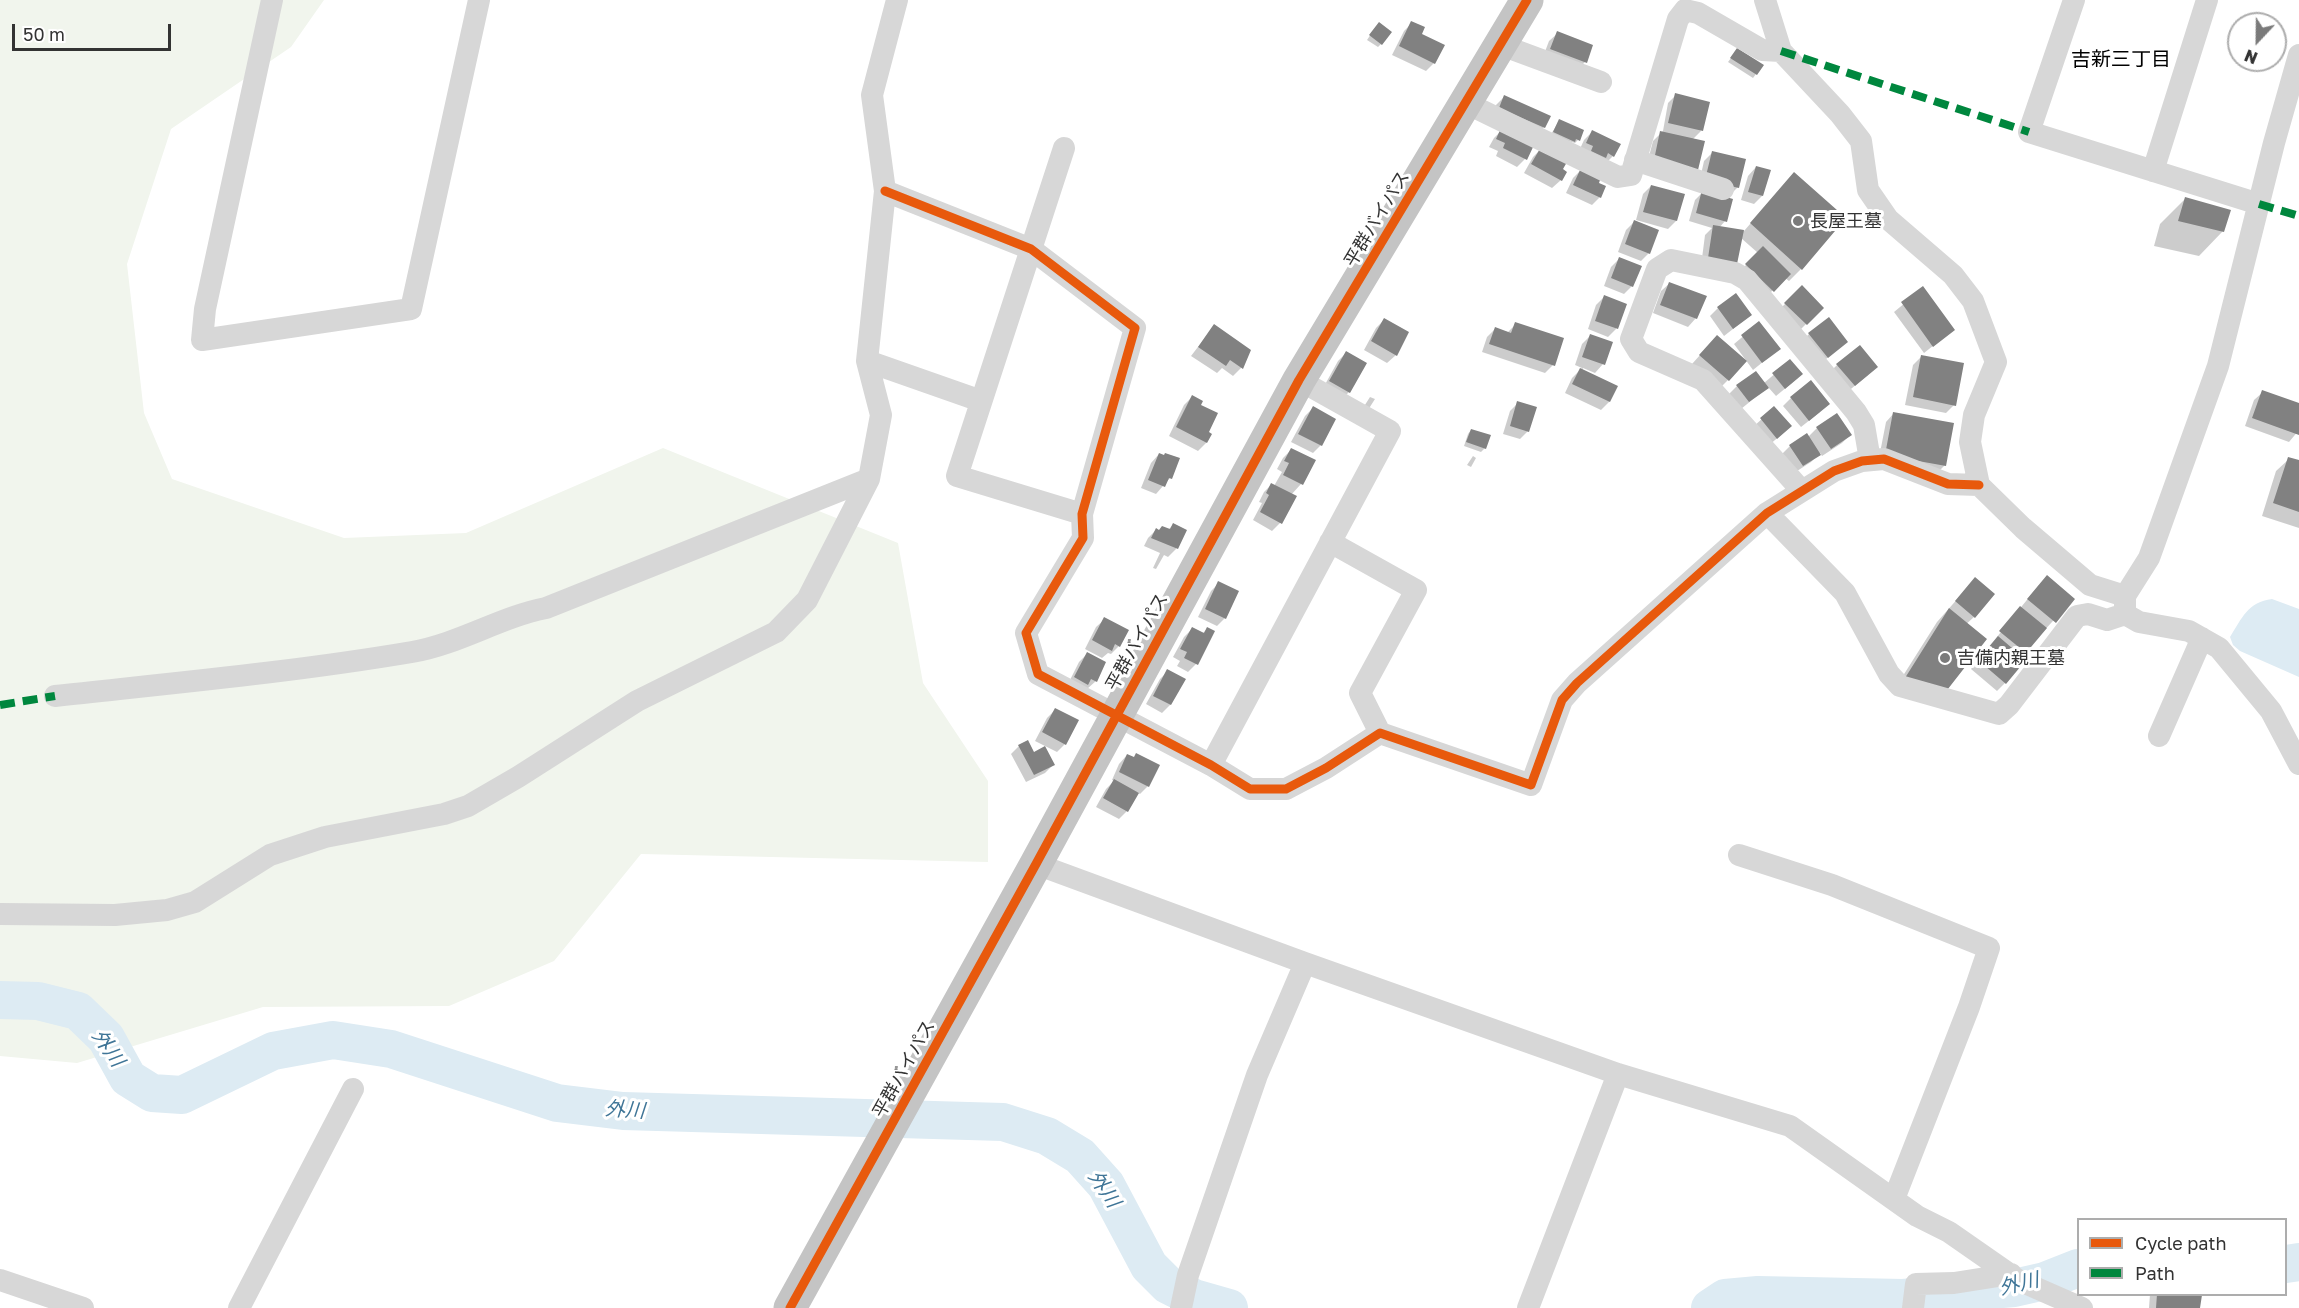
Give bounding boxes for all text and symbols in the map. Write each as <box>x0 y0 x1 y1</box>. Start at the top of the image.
scale bar <box>15 12 174 50</box>
north arrow <box>2227 12 2287 72</box>
text: 50 m <box>23 23 65 45</box>
text: N <box>2242 45 2260 68</box>
district label: 吉新三丁目 <box>2071 48 2171 72</box>
street label: 平群バイパス <box>1340 167 1414 271</box>
place label: 長屋王墓 <box>1810 210 1882 232</box>
marker: 長屋王墓 <box>1791 214 1805 228</box>
street label: 平群バイパス <box>1101 590 1173 694</box>
place label: 吉備内親王墓 <box>1957 647 2065 669</box>
marker: 吉備内親王墓 <box>1938 651 1952 665</box>
street label: 平群バイパス <box>868 1017 940 1121</box>
water label: 外川 <box>87 1025 129 1071</box>
water label: 外川 <box>604 1097 646 1123</box>
water label: 外川 <box>1083 1166 1125 1212</box>
legend <box>2077 1218 2287 1296</box>
text: Cycle path <box>2135 1232 2227 1254</box>
text: Path <box>2135 1262 2175 1284</box>
water label: 外川 <box>1997 1268 2041 1300</box>

